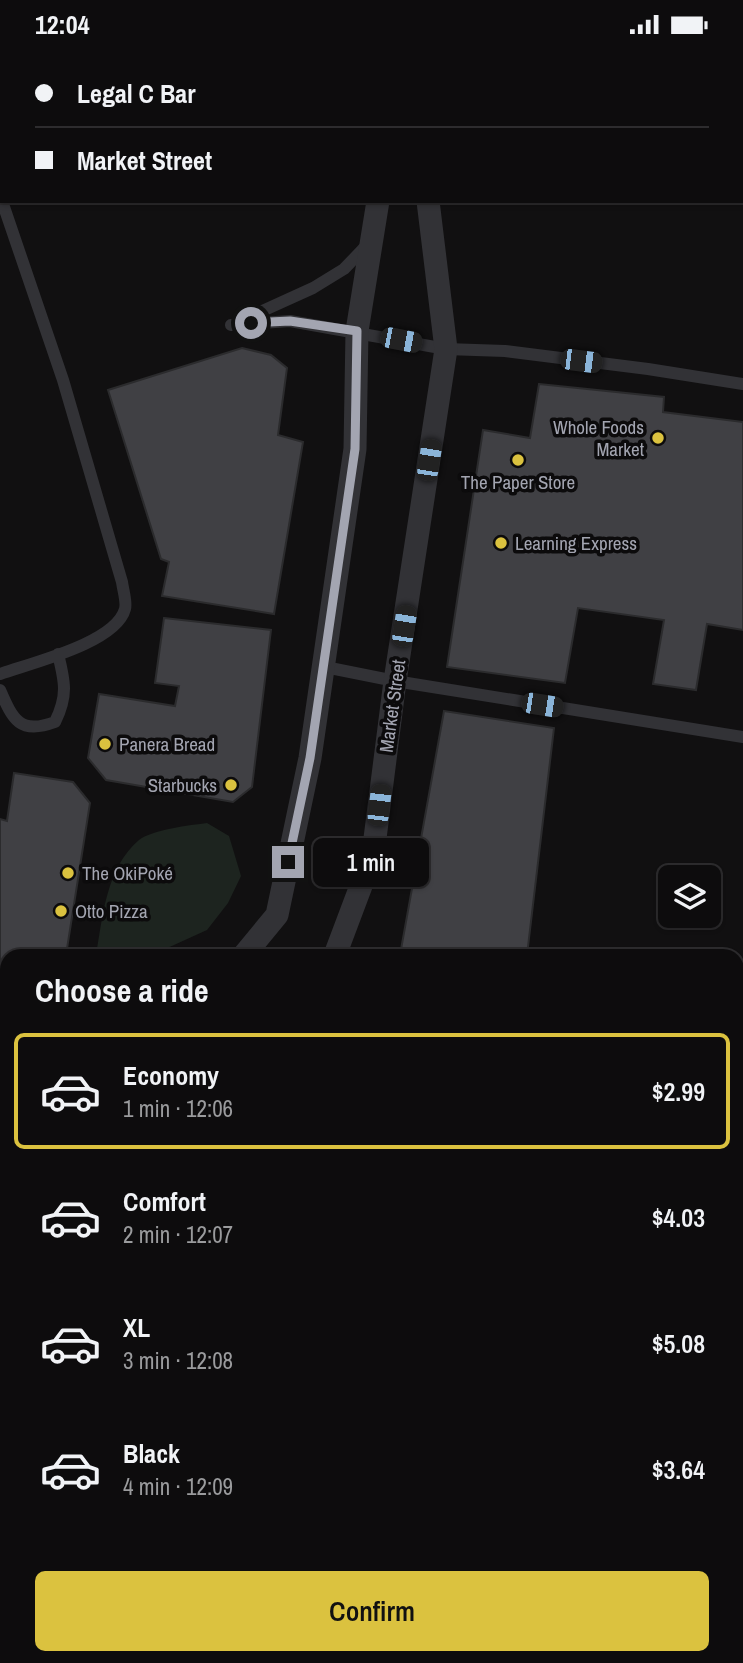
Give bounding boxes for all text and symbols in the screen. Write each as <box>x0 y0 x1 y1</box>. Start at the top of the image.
text: 12:04 <box>35 7 90 42</box>
text: Legal C Bar <box>77 76 195 111</box>
text: Market Street <box>77 143 212 178</box>
route start <box>235 307 267 339</box>
car <box>379 326 424 354</box>
car <box>559 348 604 374</box>
place label: Whole Foods Market <box>553 414 645 462</box>
marker: Whole Foods Market <box>650 430 666 446</box>
car <box>416 438 443 482</box>
marker: The Paper Store <box>510 452 526 468</box>
place label: The Paper Store <box>461 469 575 495</box>
place label: Learning Express <box>515 530 637 556</box>
marker: Learning Express <box>493 535 509 551</box>
car <box>391 604 418 648</box>
street label: Market Street <box>373 657 411 754</box>
car <box>520 691 565 719</box>
place label: Panera Bread <box>119 731 215 757</box>
marker: Panera Bread <box>97 736 113 752</box>
place label: Starbucks <box>148 772 217 798</box>
marker: Starbucks <box>223 777 239 793</box>
car <box>367 783 392 827</box>
callout: 1 min <box>312 837 428 887</box>
route end <box>272 846 304 878</box>
text: 1 min <box>347 847 395 878</box>
place label: The OkiPoké <box>82 860 173 886</box>
marker: The OkiPoké <box>60 865 76 881</box>
map controls <box>658 865 721 928</box>
button: layers <box>658 865 721 928</box>
place label: Otto Pizza <box>75 898 148 924</box>
marker: Otto Pizza <box>53 903 69 919</box>
text: Choose a ride <box>35 969 209 1012</box>
text: Economy <box>123 1058 219 1093</box>
icon: car <box>39 1060 102 1123</box>
text: $2.99 <box>652 1074 705 1109</box>
text: 1 min · 12:06 <box>123 1093 233 1124</box>
text: Comfort <box>123 1184 206 1219</box>
icon: car <box>39 1186 102 1249</box>
text: $4.03 <box>652 1200 705 1235</box>
text: 2 min · 12:07 <box>123 1219 233 1250</box>
text: XL <box>123 1310 150 1345</box>
icon: car <box>39 1312 102 1375</box>
text: $5.08 <box>652 1326 705 1361</box>
text: 3 min · 12:08 <box>123 1345 233 1376</box>
text: Black <box>123 1436 180 1471</box>
icon: car <box>39 1438 102 1501</box>
text: $3.64 <box>652 1452 705 1487</box>
text: 4 min · 12:09 <box>123 1471 233 1502</box>
button: Confirm <box>35 1571 709 1651</box>

